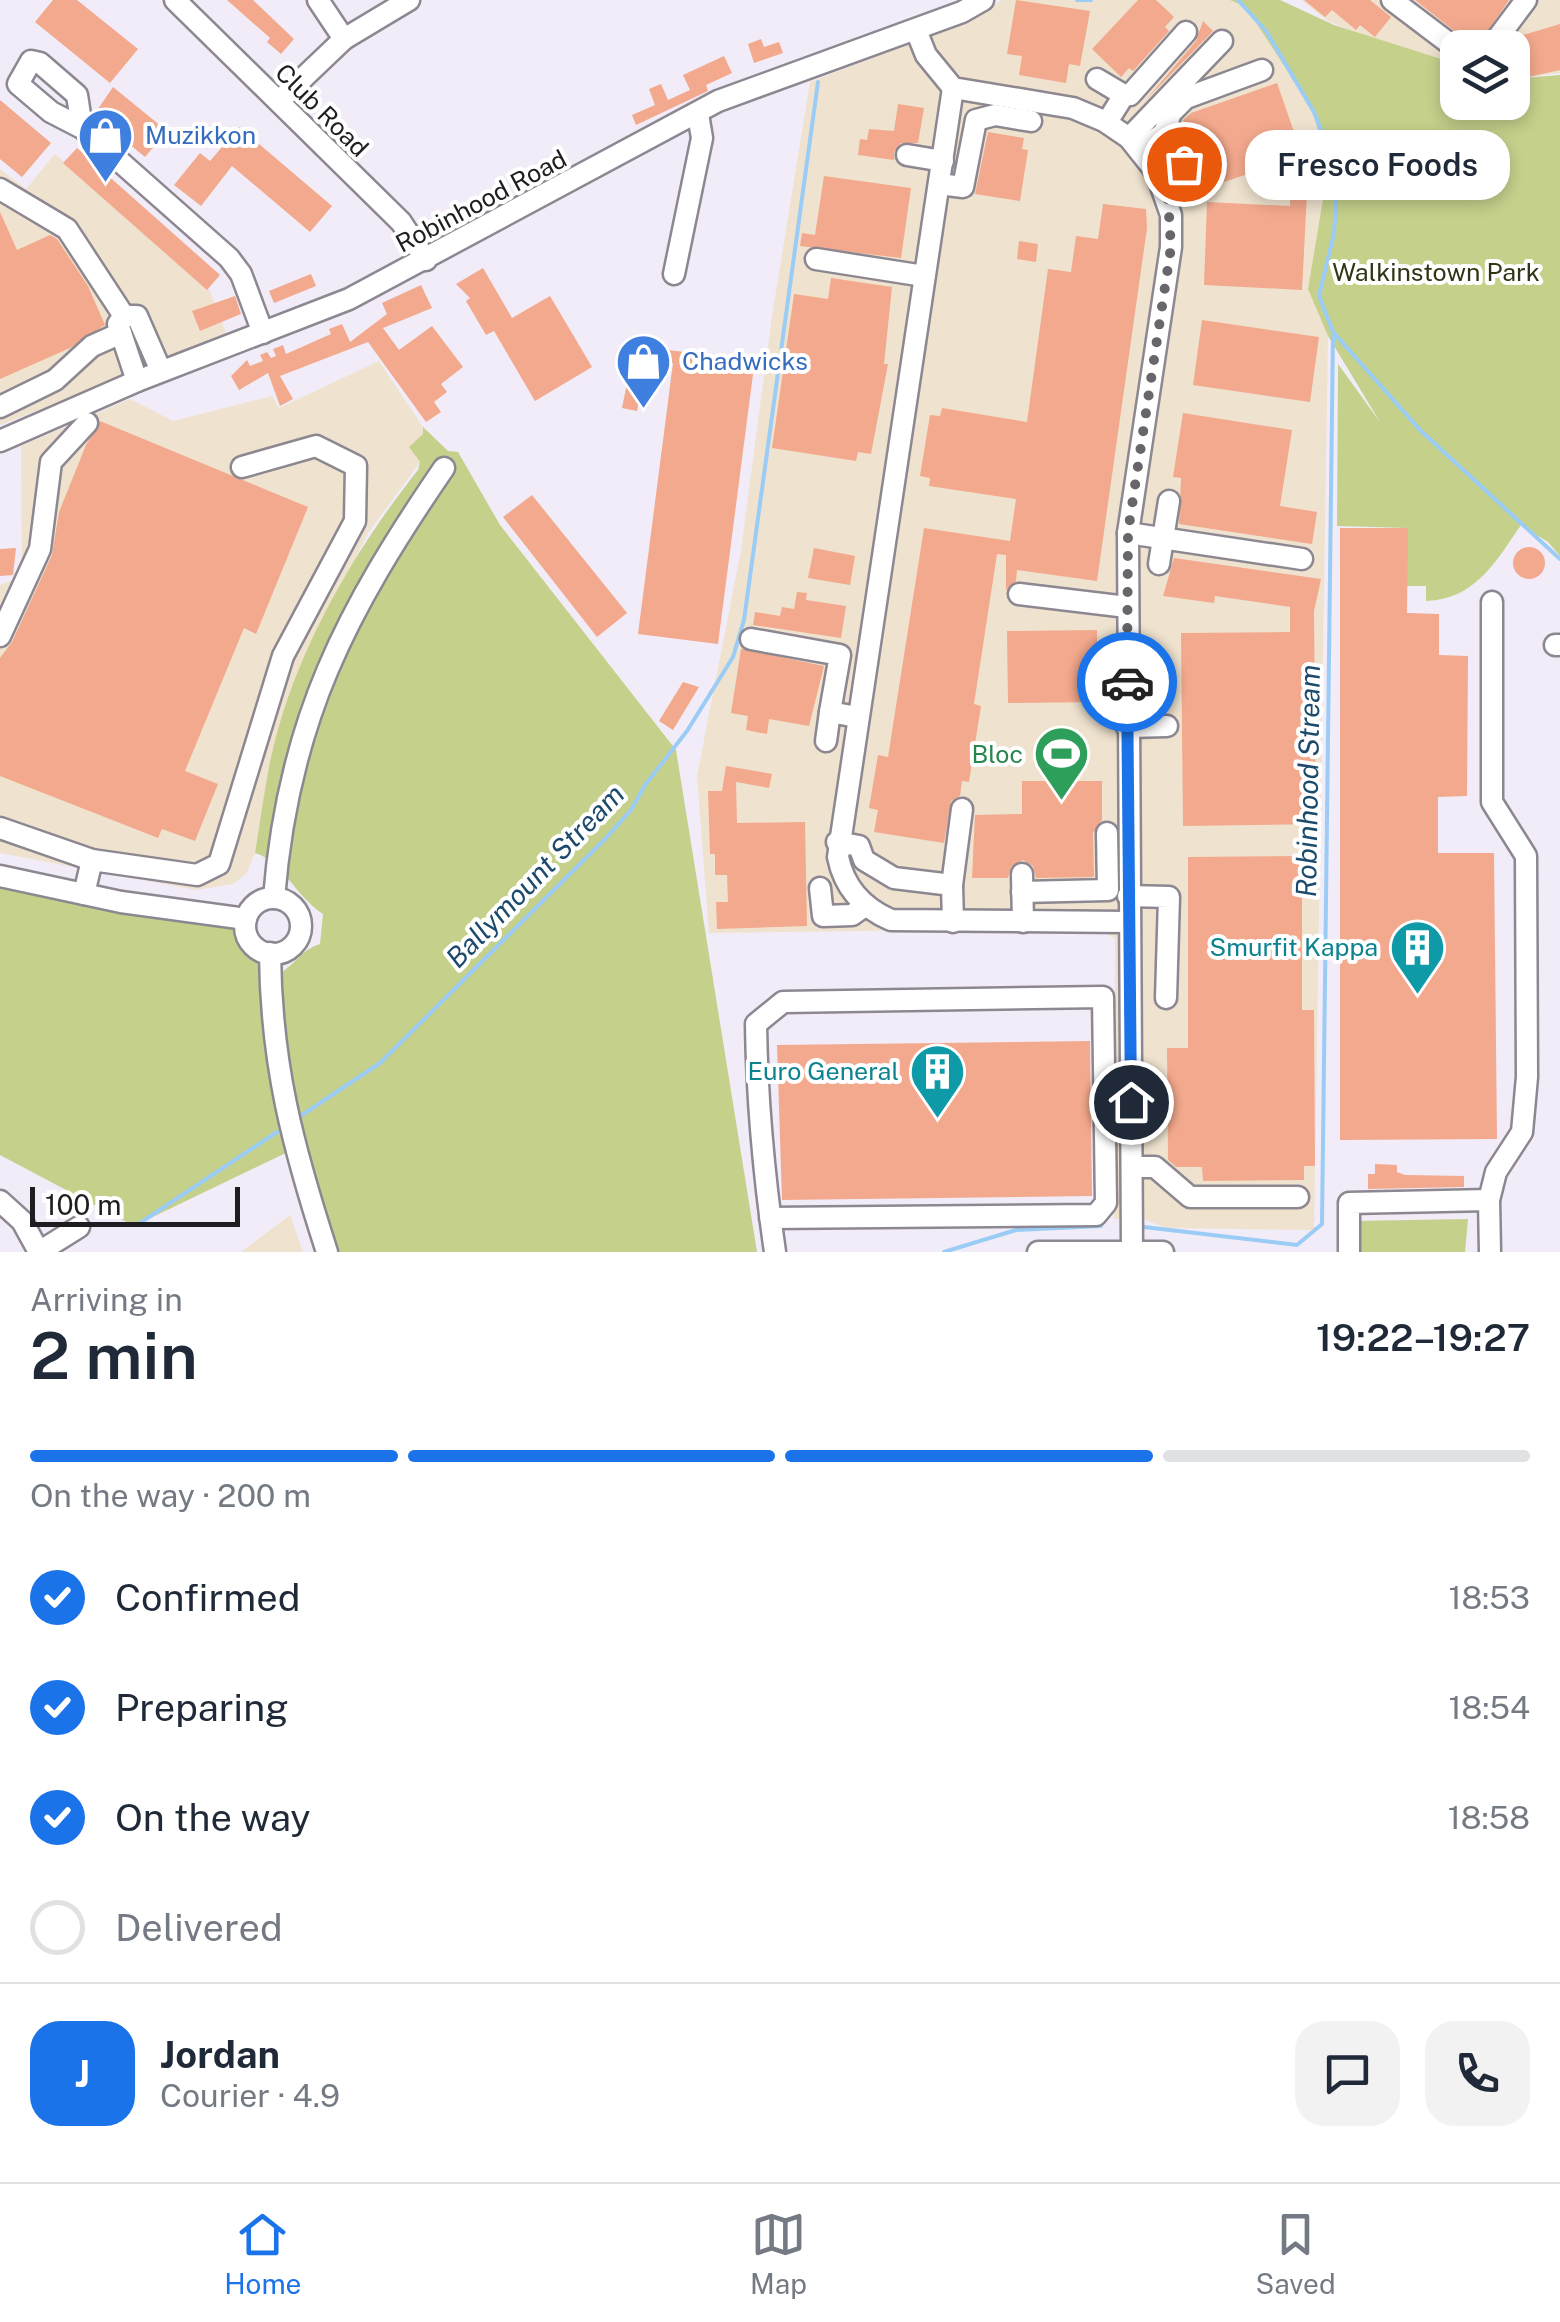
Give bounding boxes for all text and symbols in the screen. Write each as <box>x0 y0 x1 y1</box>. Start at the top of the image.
map controls <box>1440 30 1530 120</box>
button: layers <box>1440 30 1530 120</box>
street label: Club Road <box>269 57 375 163</box>
shop icon: Muzikkon <box>76 105 136 184</box>
place label: Muzikkon <box>145 120 256 150</box>
pin <box>1142 122 1227 207</box>
callout: Fresco Foods <box>1244 129 1509 199</box>
icon: bag <box>1157 137 1212 192</box>
street label: Robinhood Road <box>390 143 572 259</box>
text: Fresco Foods <box>1277 146 1478 183</box>
park label: Walkinstown Park <box>1332 257 1540 287</box>
shop icon: Chadwicks <box>613 331 673 410</box>
place label: Chadwicks <box>682 346 808 376</box>
courier <box>1077 632 1177 732</box>
icon: car <box>1100 655 1155 710</box>
water label: Robinhood Stream <box>1289 664 1326 898</box>
sports icon: Bloc <box>1032 724 1092 803</box>
place label: Bloc <box>972 739 1023 769</box>
water label: Ballymount Stream <box>439 777 630 974</box>
building icon: Smurfit Kappa <box>1387 917 1447 996</box>
place label: Smurfit Kappa <box>1210 932 1378 962</box>
building icon: Euro General <box>908 1041 968 1120</box>
place label: Euro General <box>748 1056 899 1086</box>
pin <box>1089 1060 1174 1145</box>
icon: home <box>1104 1075 1159 1130</box>
scale bar <box>30 1182 240 1226</box>
text: 100 m <box>45 1188 122 1221</box>
text: Arriving in <box>30 1281 183 1318</box>
text: 19:22–19:27 <box>1316 1315 1530 1360</box>
text: 2 min <box>30 1317 198 1394</box>
text: On the way · 200 m <box>30 1477 311 1514</box>
icon: check <box>30 1570 85 1625</box>
text: Confirmed <box>115 1575 300 1620</box>
text: 18:53 <box>1448 1579 1530 1616</box>
icon: check <box>30 1680 85 1735</box>
text: Preparing <box>115 1685 289 1730</box>
text: 18:54 <box>1448 1689 1530 1726</box>
icon: check <box>30 1790 85 1845</box>
text: On the way <box>115 1795 311 1840</box>
text: 18:58 <box>1448 1799 1530 1836</box>
text: Delivered <box>115 1905 283 1950</box>
button: chat <box>1295 2021 1400 2126</box>
button: phone <box>1425 2021 1530 2126</box>
text: Jordan <box>160 2032 280 2077</box>
text: J <box>75 2051 90 2096</box>
text: Courier · 4.9 <box>160 2077 340 2114</box>
tab: Home <box>224 2207 301 2300</box>
tab: Map <box>750 2207 807 2300</box>
tab: Saved <box>1256 2207 1336 2300</box>

